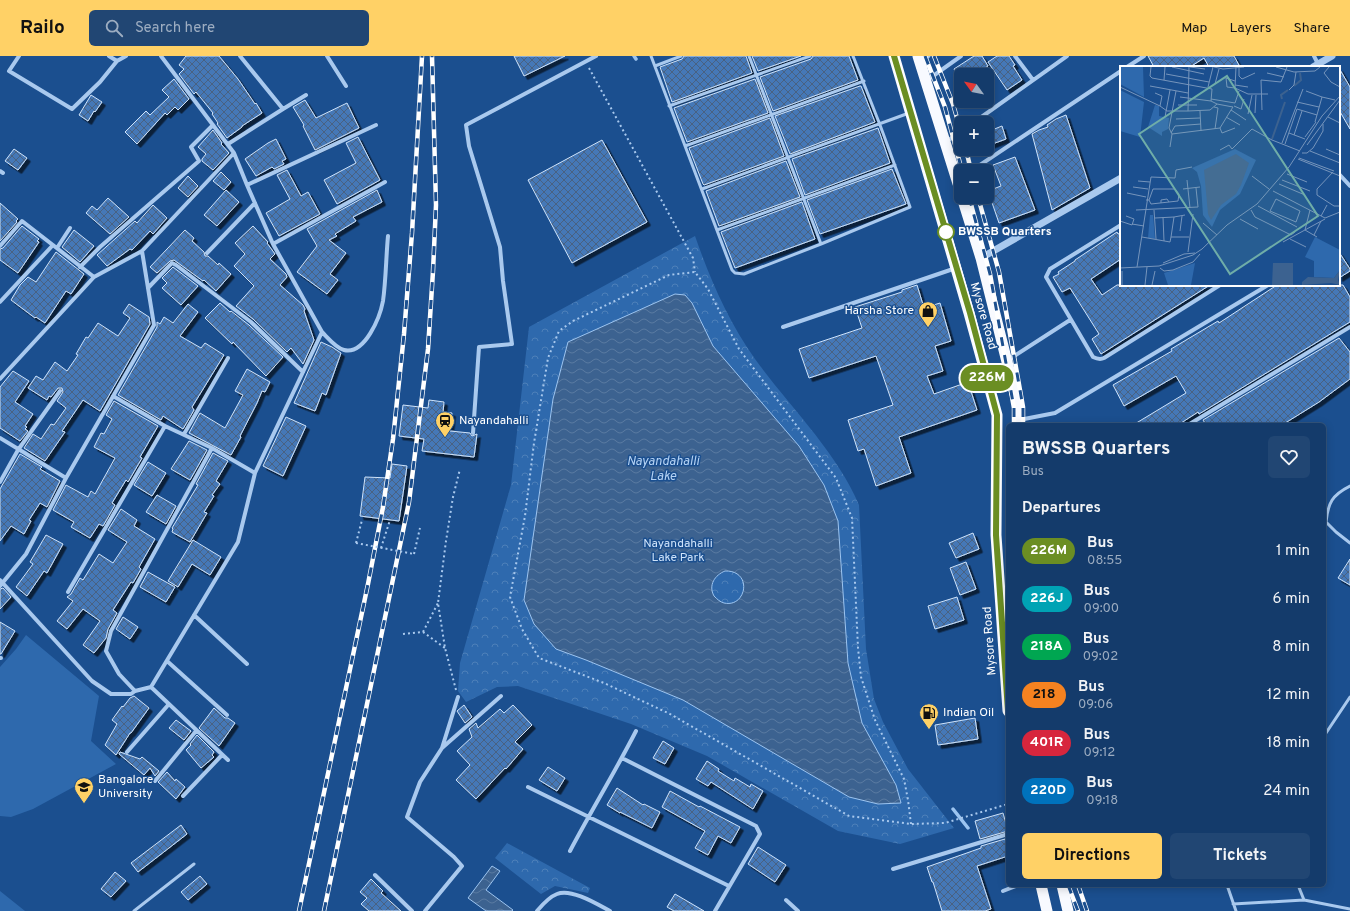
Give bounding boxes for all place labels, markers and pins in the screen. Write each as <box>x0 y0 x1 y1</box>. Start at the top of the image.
marker: BWSSB Quarters <box>937 223 955 241</box>
place label: BWSSB Quarters <box>958 224 1052 240</box>
shop icon: Harsha Store <box>917 300 939 328</box>
place label: Harsha Store <box>844 303 914 319</box>
station icon: Nayandahalli <box>434 410 456 438</box>
place label: Nayandahalli <box>459 413 528 429</box>
fuel station icon: Indian Oil <box>918 702 940 730</box>
place label: Indian Oil <box>943 705 994 721</box>
place label: Bangalore University <box>98 772 153 802</box>
school or university icon: Bangalore University <box>73 776 95 804</box>

